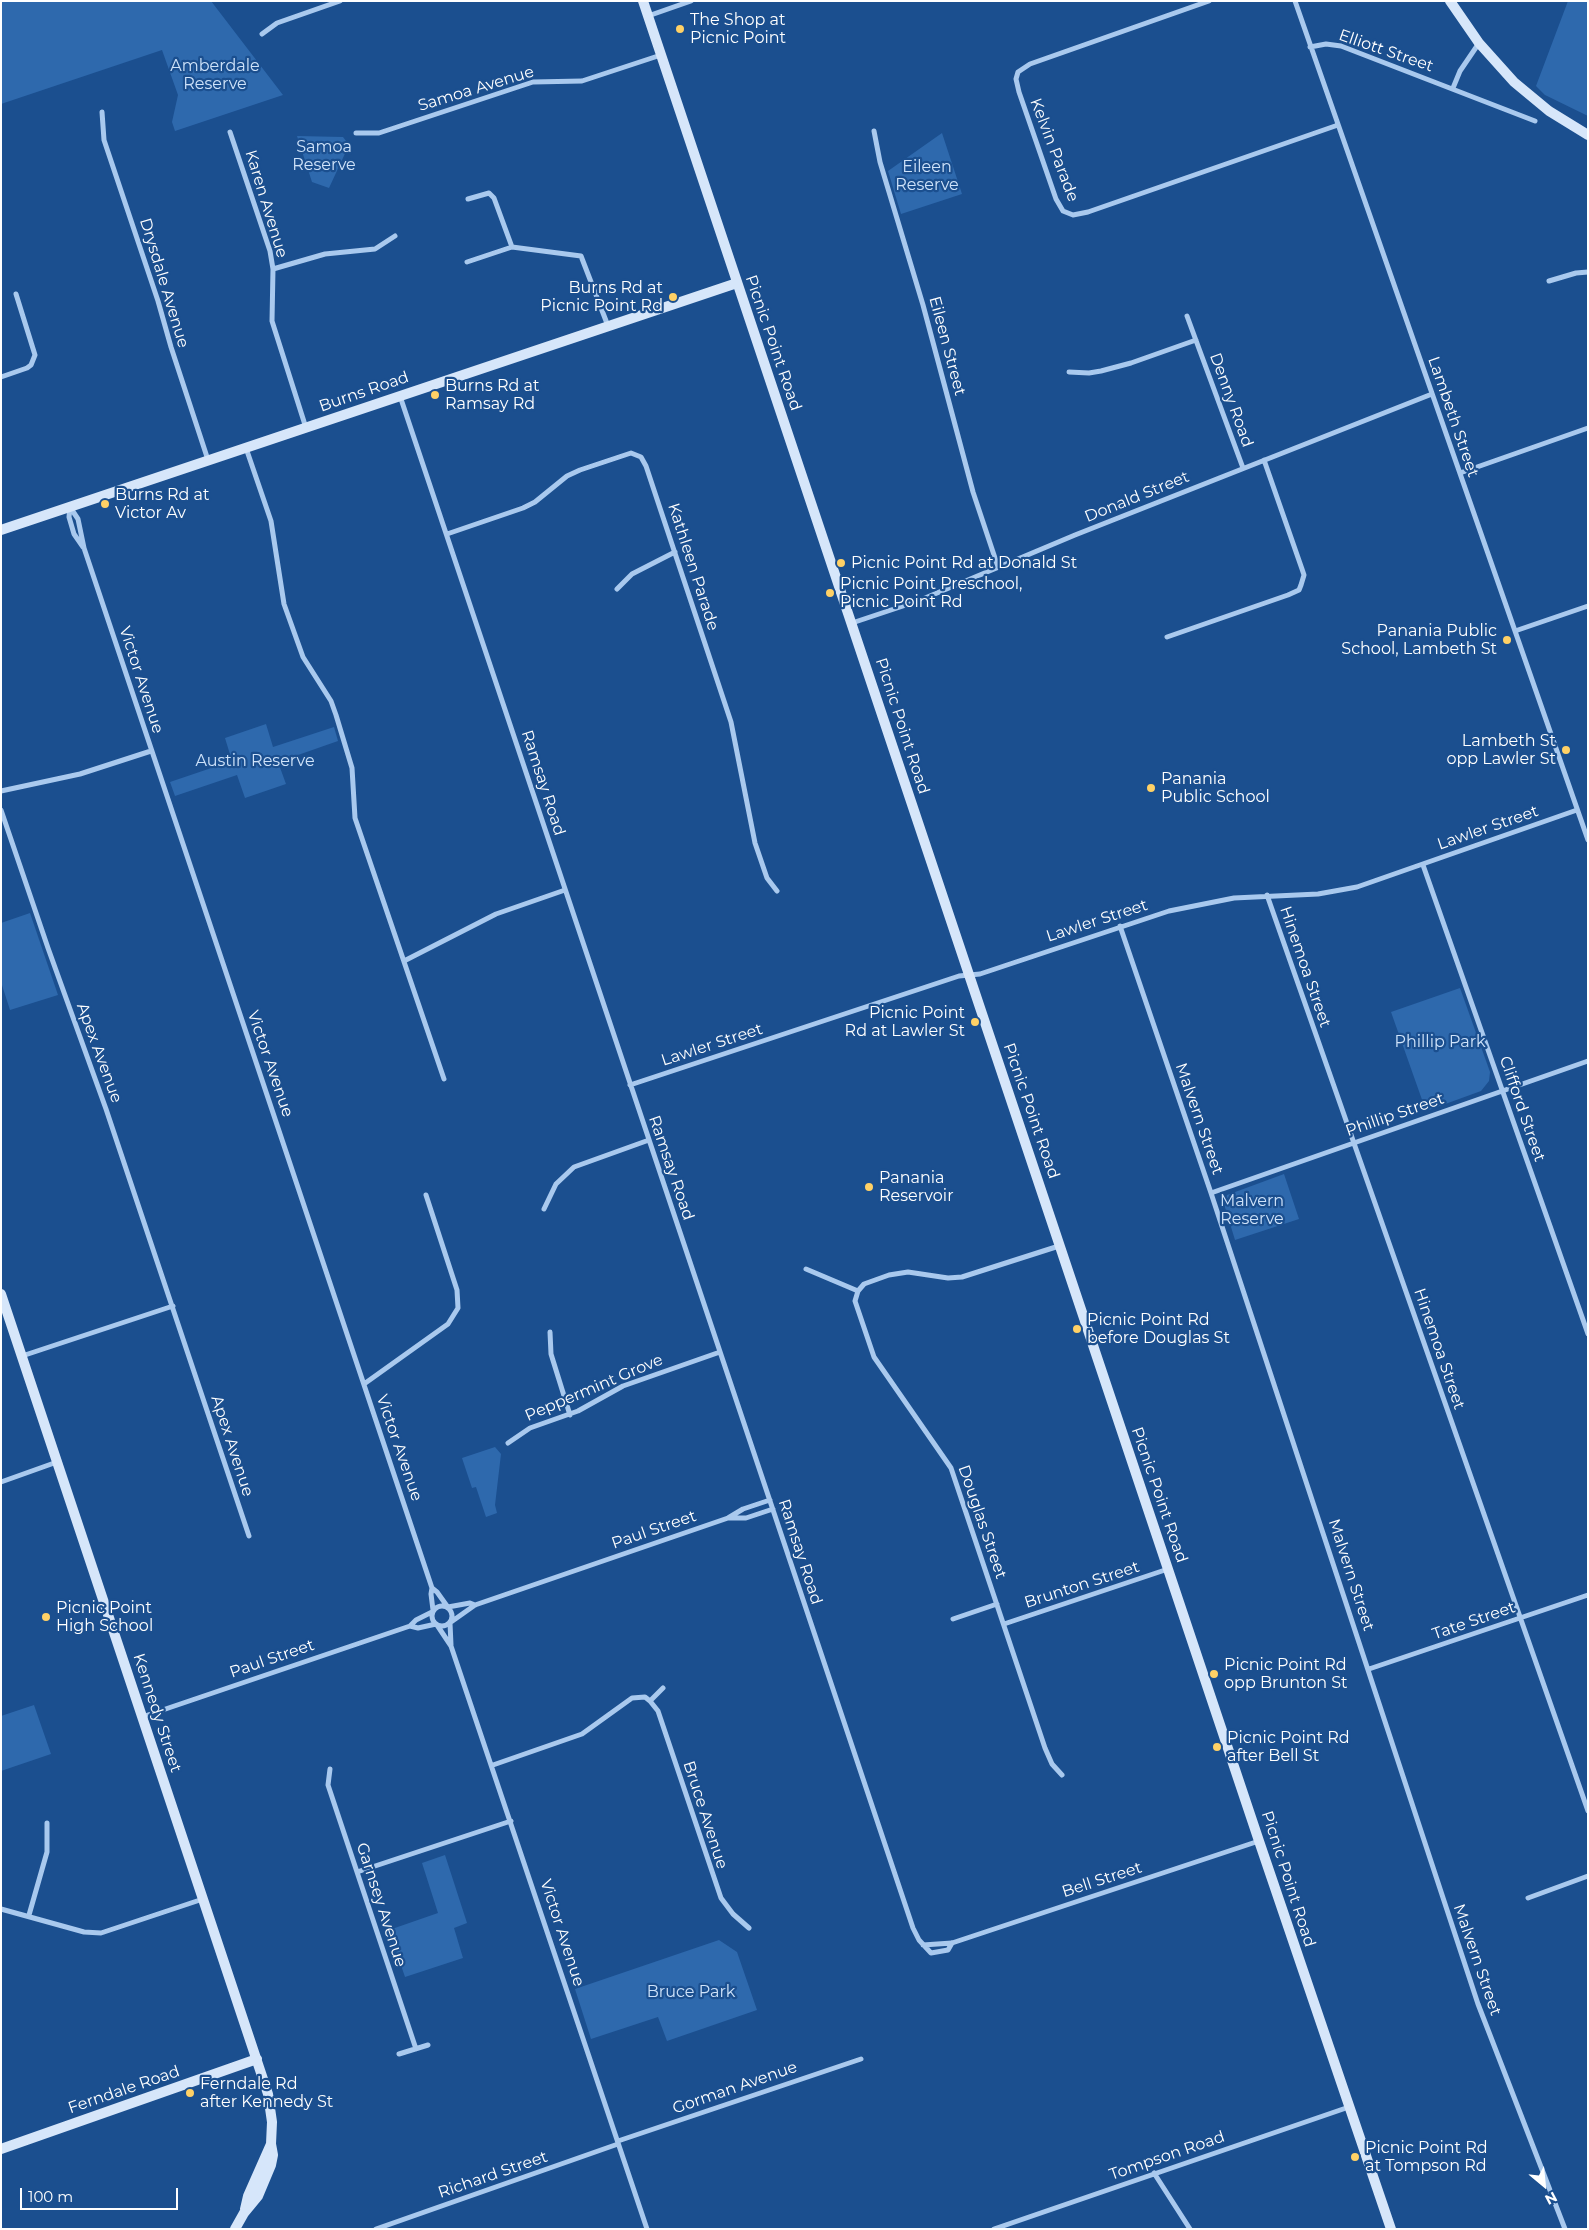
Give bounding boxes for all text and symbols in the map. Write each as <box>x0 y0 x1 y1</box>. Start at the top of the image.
place label: The Shop at Picnic Point <box>690 10 786 48</box>
marker: The Shop at Picnic Point <box>674 23 686 35</box>
street label: Elliott Street <box>1336 26 1436 76</box>
park label: Amberdale Reserve <box>170 56 260 94</box>
street label: Samoa Avenue <box>416 62 536 116</box>
street label: Kelvin Parade <box>1025 96 1083 204</box>
park label: Samoa Reserve <box>292 137 356 175</box>
street label: Karen Avenue <box>240 148 292 260</box>
park label: Eileen Reserve <box>895 157 959 195</box>
street label: Drysdale Avenue <box>135 216 193 350</box>
street label: Picnic Point Road <box>741 273 805 413</box>
place label: Burns Rd at Picnic Point Rd <box>540 278 663 316</box>
marker: Burns Rd at Picnic Point Rd <box>667 291 679 303</box>
street label: Eileen Street <box>925 294 969 398</box>
street label: Denny Road <box>1205 350 1257 450</box>
street label: Lambeth Street <box>1423 354 1483 480</box>
street label: Burns Road <box>317 368 411 416</box>
place label: Burns Rd at Ramsay Rd <box>445 376 539 414</box>
marker: Burns Rd at Ramsay Rd <box>429 389 441 401</box>
street label: Donald Street <box>1082 467 1192 527</box>
place label: Burns Rd at Victor Av <box>115 485 209 523</box>
marker: Burns Rd at Victor Av <box>99 498 111 510</box>
street label: Kathleen Parade <box>663 501 723 633</box>
place label: Picnic Point Rd at Donald St <box>851 553 1077 573</box>
marker: Picnic Point Rd at Donald St <box>835 557 847 569</box>
place label: Picnic Point Preschool, Picnic Point Rd <box>840 574 1023 612</box>
marker: Picnic Point Preschool, Picnic Point Rd <box>824 587 836 599</box>
place label: Panania Public School, Lambeth St <box>1341 621 1497 659</box>
street label: Victor Avenue <box>115 624 167 736</box>
marker: Panania Public School, Lambeth St <box>1501 634 1513 646</box>
street label: Picnic Point Road <box>871 655 933 797</box>
street label: Ramsay Road <box>517 728 569 838</box>
place label: Lambeth St opp Lawler St <box>1446 731 1556 769</box>
marker: Lambeth St opp Lawler St <box>1560 744 1572 756</box>
park label: Austin Reserve <box>195 751 315 771</box>
place label: Panania Public School <box>1161 769 1270 807</box>
marker: Panania Public School <box>1145 782 1157 794</box>
street label: Lawler Street <box>1435 802 1541 854</box>
street label: Lawler Street <box>1044 896 1150 946</box>
street label: Hinemoa Street <box>1275 904 1335 1030</box>
street label: Apex Avenue <box>72 1000 126 1106</box>
place label: Picnic Point Rd at Lawler St <box>845 1003 965 1041</box>
street label: Victor Avenue <box>243 1008 297 1120</box>
marker: Picnic Point Rd at Lawler St <box>969 1016 981 1028</box>
street label: Lawler Street <box>659 1020 765 1070</box>
park label: Phillip Park <box>1394 1032 1486 1052</box>
street label: Picnic Point Road <box>999 1041 1063 1181</box>
street label: Clifford Street <box>1495 1054 1549 1164</box>
street label: Malvern Street <box>1171 1061 1227 1177</box>
street label: Phillip Street <box>1343 1089 1447 1141</box>
street label: Ramsay Road <box>644 1113 698 1223</box>
place label: Panania Reservoir <box>879 1168 954 1206</box>
marker: Panania Reservoir <box>863 1181 875 1193</box>
park label: Malvern Reserve <box>1220 1191 1284 1229</box>
street label: Hinemoa Street <box>1409 1286 1469 1412</box>
place label: Picnic Point Rd before Douglas St <box>1087 1310 1230 1348</box>
marker: Picnic Point Rd before Douglas St <box>1071 1323 1083 1335</box>
street label: Peppermint Grove <box>522 1350 666 1426</box>
street label: Victor Avenue <box>372 1392 426 1504</box>
street label: Apex Avenue <box>207 1393 257 1499</box>
street label: Picnic Point Road <box>1127 1425 1191 1565</box>
street label: Douglas Street <box>954 1463 1010 1581</box>
street label: Ramsay Road <box>774 1497 826 1607</box>
street label: Paul Street <box>609 1507 699 1553</box>
street label: Malvern Street <box>1324 1516 1378 1634</box>
street label: Brunton Street <box>1022 1557 1142 1613</box>
place label: Picnic Point High School <box>56 1598 153 1636</box>
street label: Tate Street <box>1430 1598 1518 1644</box>
marker: Picnic Point High School <box>40 1611 52 1623</box>
street label: Paul Street <box>227 1636 317 1682</box>
street label: Kennedy Street <box>129 1651 185 1775</box>
place label: Picnic Point Rd opp Brunton St <box>1224 1655 1348 1693</box>
marker: Picnic Point Rd opp Brunton St <box>1208 1668 1220 1680</box>
place label: Picnic Point Rd after Bell St <box>1227 1728 1350 1766</box>
marker: Picnic Point Rd after Bell St <box>1211 1741 1223 1753</box>
street label: Bruce Avenue <box>679 1759 731 1871</box>
street label: Picnic Point Road <box>1257 1808 1319 1950</box>
street label: Garnsey Avenue <box>352 1840 410 1970</box>
street label: Bell Street <box>1060 1858 1144 1902</box>
street label: Victor Avenue <box>536 1877 588 1989</box>
street label: Malvern Street <box>1449 1902 1505 2018</box>
park label: Bruce Park <box>647 1982 735 2002</box>
street label: Gorman Avenue <box>670 2058 800 2118</box>
street label: Ferndale Road <box>66 2062 182 2118</box>
place label: Ferndale Rd after Kennedy St <box>200 2074 333 2112</box>
marker: Ferndale Rd after Kennedy St <box>184 2087 196 2099</box>
street label: Tompson Road <box>1107 2127 1227 2185</box>
place label: Picnic Point Rd at Tompson Rd <box>1365 2138 1488 2176</box>
street label: Richard Street <box>436 2147 550 2203</box>
marker: Picnic Point Rd at Tompson Rd <box>1349 2151 1361 2163</box>
north arrow <box>1519 2160 1569 2210</box>
scale bar <box>22 2178 180 2210</box>
text: 100 m <box>28 2187 73 2206</box>
text: N <box>1542 2188 1560 2209</box>

